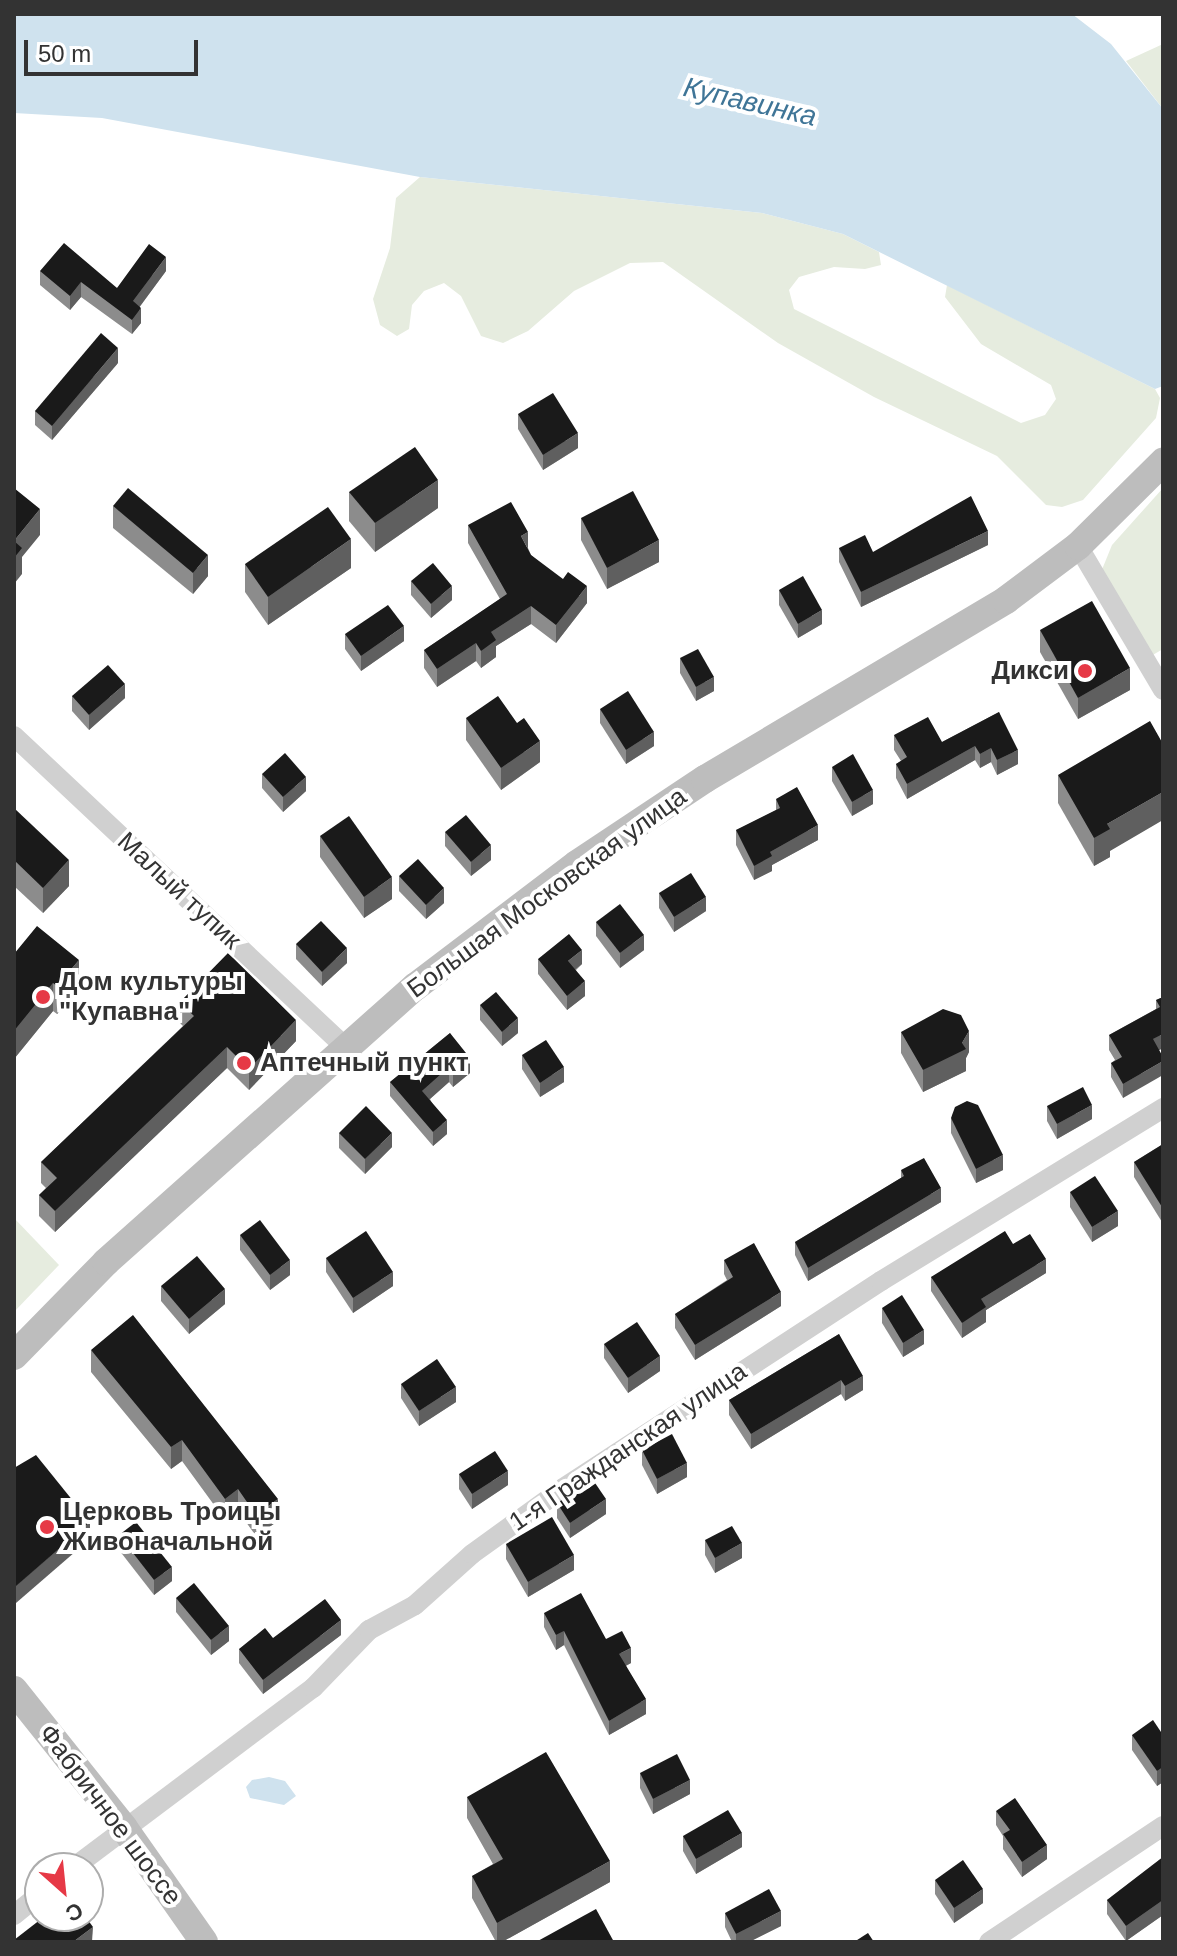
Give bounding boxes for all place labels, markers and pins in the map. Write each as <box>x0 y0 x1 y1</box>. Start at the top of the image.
place label: Дикси <box>991 655 1069 687</box>
marker: Дикси <box>1076 662 1094 680</box>
place label: Дом культуры "Купавна" <box>59 966 243 1028</box>
marker: Дом культуры "Купавна" <box>34 988 52 1006</box>
place label: Аптечный пункт <box>260 1047 469 1079</box>
marker: Аптечный пункт <box>235 1054 253 1072</box>
place label: Церковь Троицы Живоначальной <box>63 1496 281 1558</box>
marker: Церковь Троицы Живоначальной <box>38 1518 56 1536</box>

